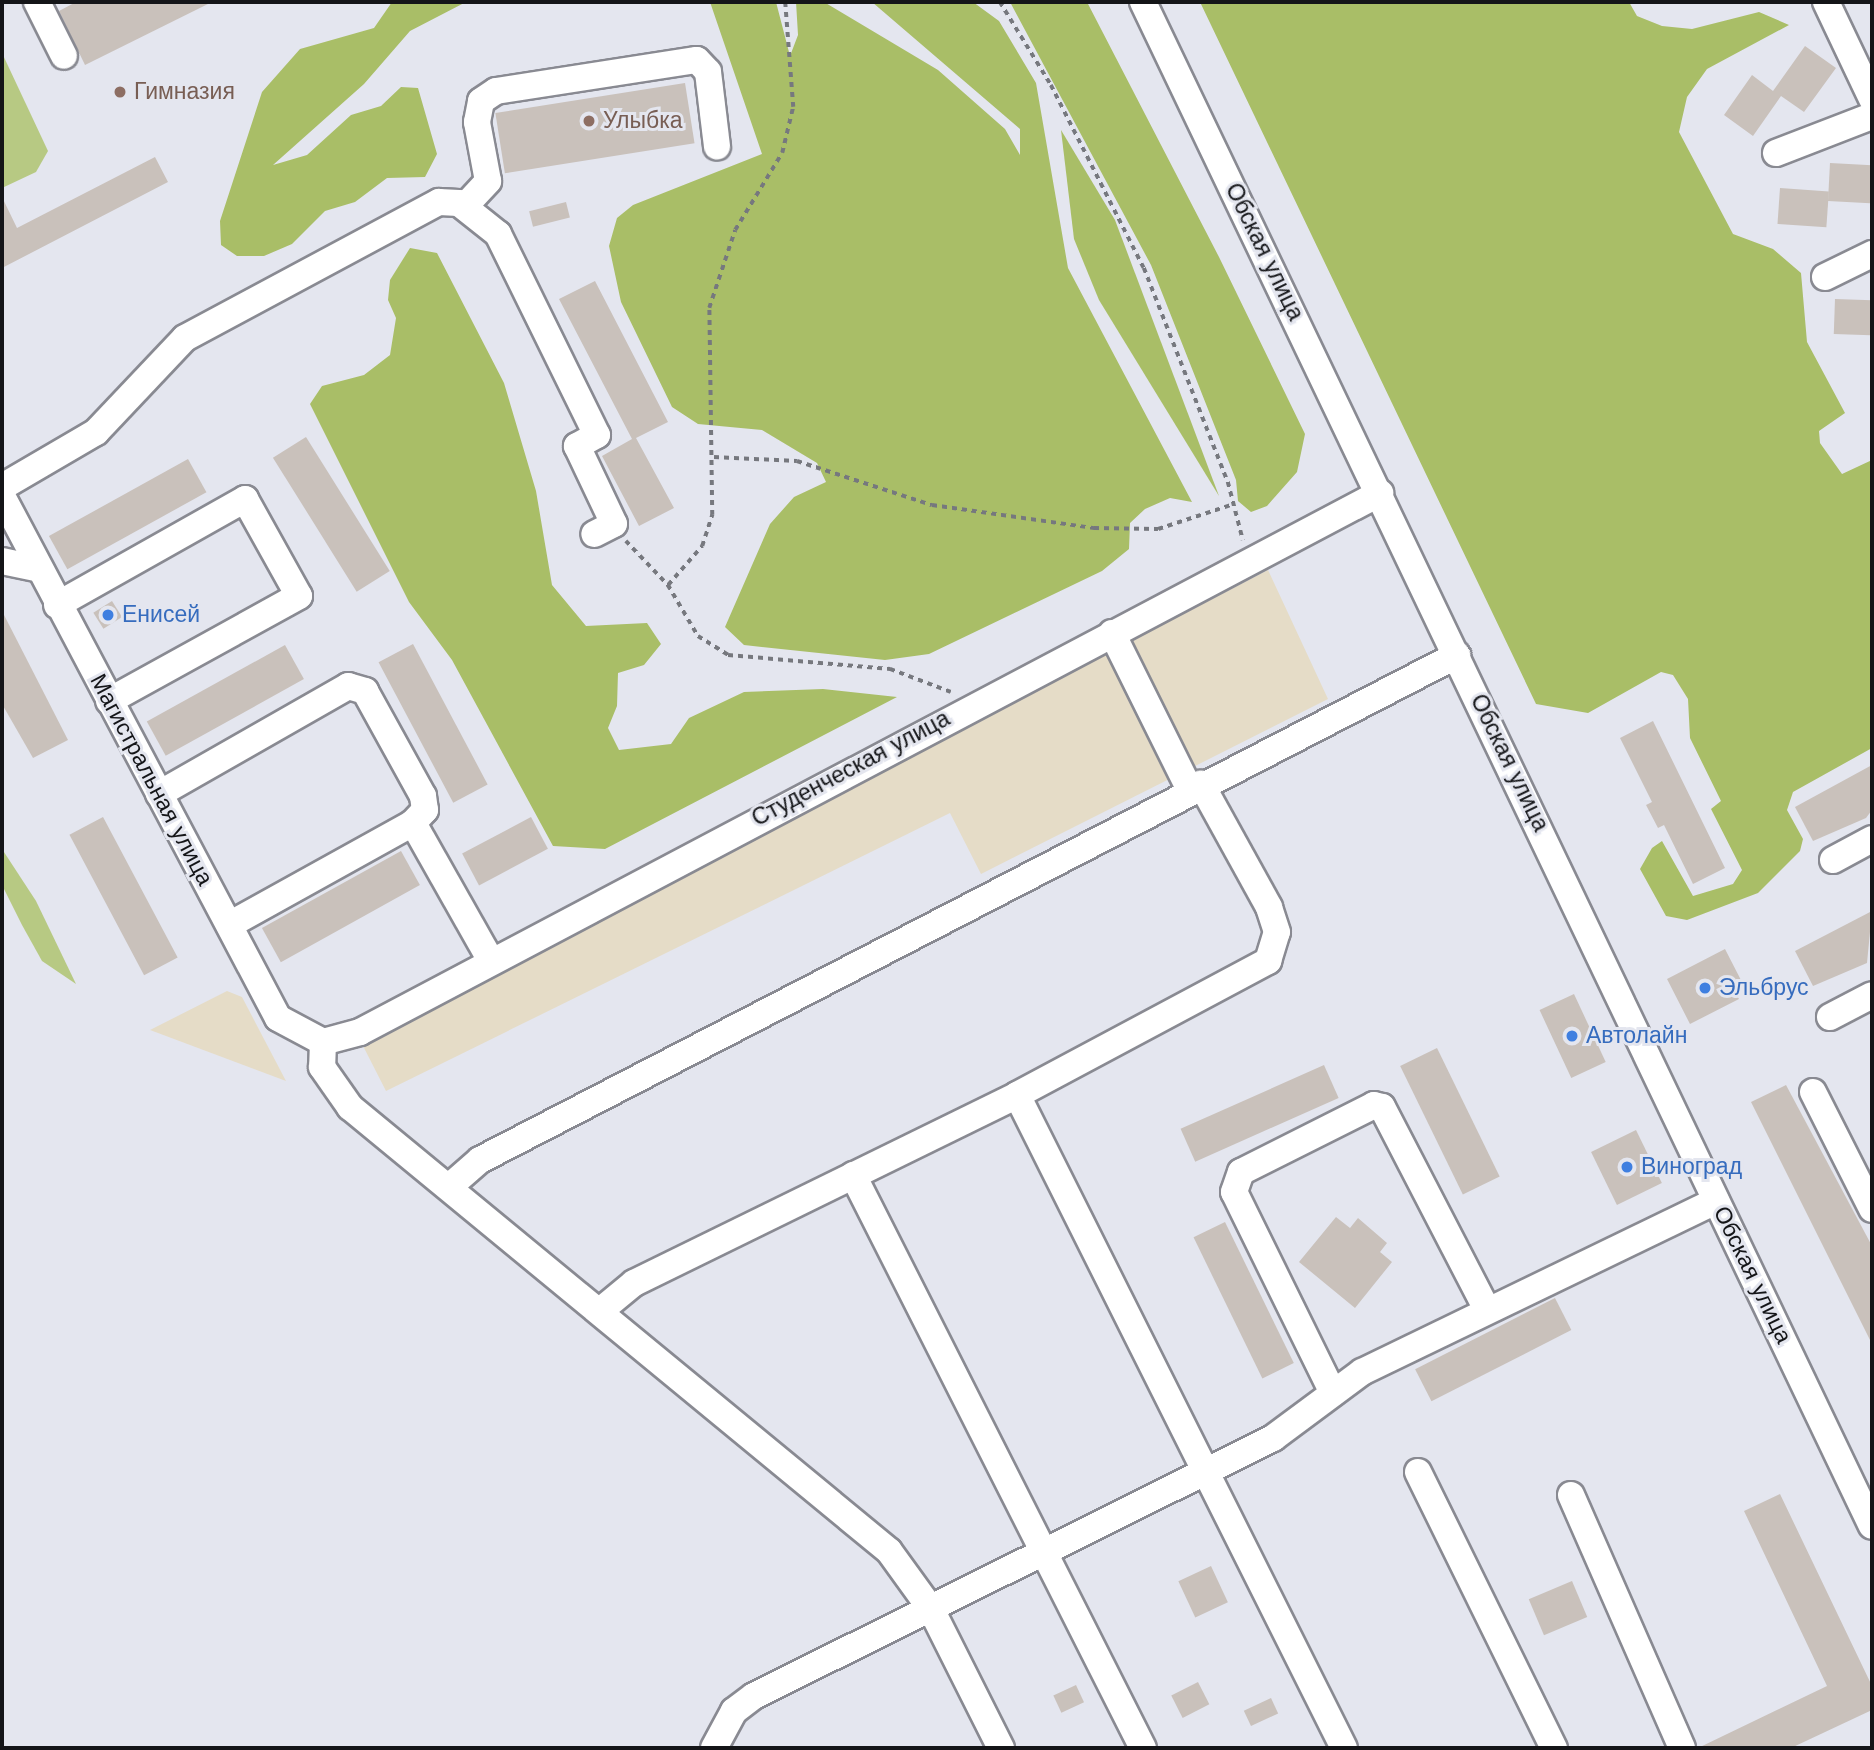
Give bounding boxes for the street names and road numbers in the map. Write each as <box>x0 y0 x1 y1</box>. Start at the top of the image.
street label: Обская улица <box>1219 179 1309 325</box>
street label: Магистральная улица <box>84 670 218 890</box>
street label: Обская улица <box>1464 690 1554 836</box>
street label: Студенческая улица <box>747 705 955 833</box>
street label: Обская улица <box>1707 1202 1797 1348</box>

